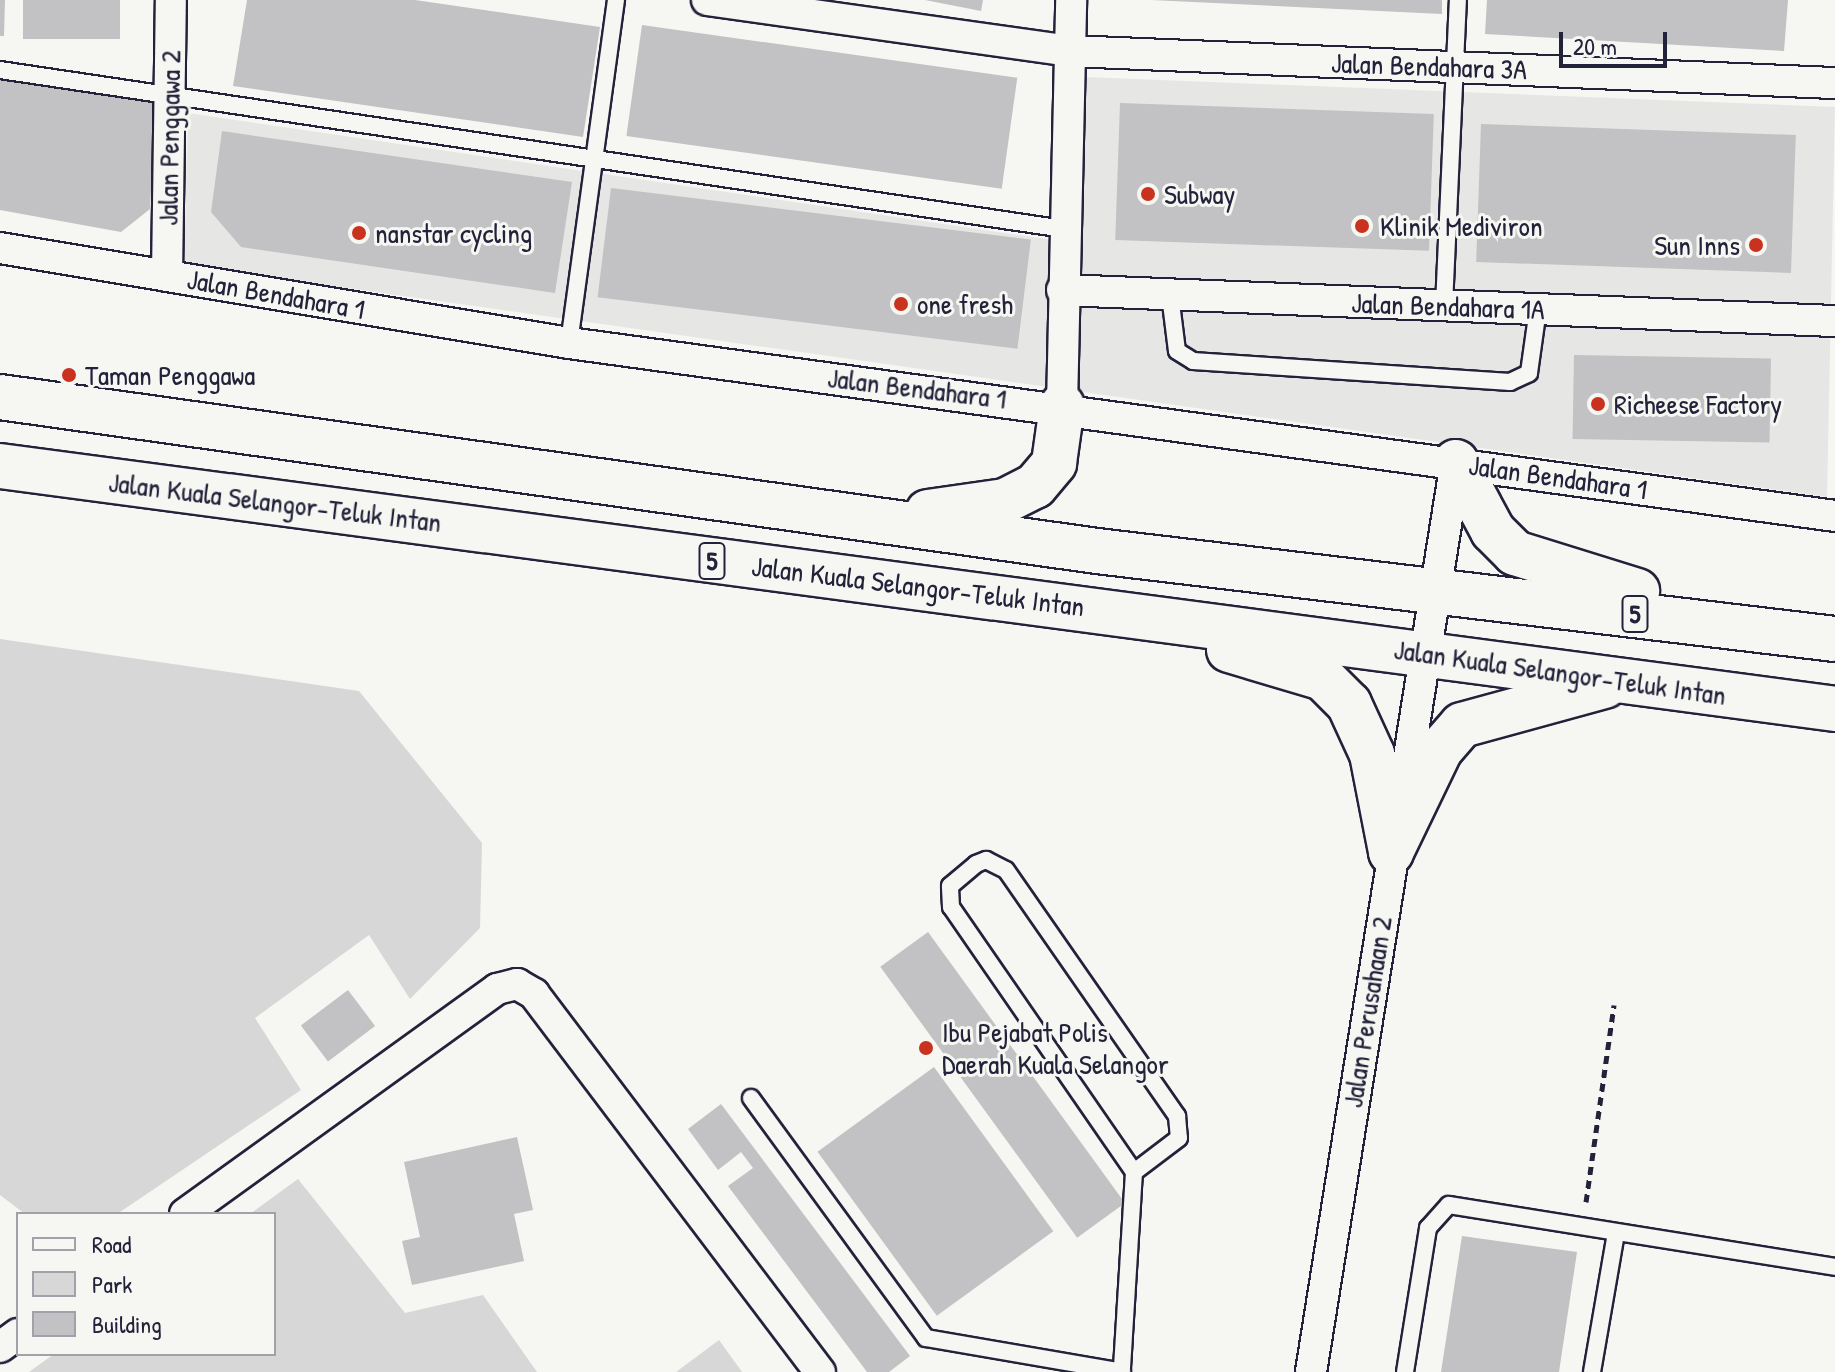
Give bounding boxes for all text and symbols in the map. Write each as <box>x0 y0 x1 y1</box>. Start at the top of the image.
scale bar <box>1563 16 1671 66</box>
text: 20 m <box>1573 30 1617 62</box>
street label: Jalan Bendahara 3A <box>1331 46 1527 86</box>
street label: Jalan Penggawa 2 <box>151 50 187 226</box>
place label: Subway <box>1164 177 1235 211</box>
marker: Subway <box>1139 185 1157 203</box>
place label: Klinik Mediviron <box>1380 209 1543 243</box>
marker: Klinik Mediviron <box>1351 215 1373 237</box>
place label: nanstar cycling <box>375 216 532 250</box>
marker: nanstar cycling <box>350 224 368 242</box>
place label: Sun Inns <box>1654 228 1740 262</box>
marker: Sun Inns <box>1747 236 1765 254</box>
street label: Jalan Bendahara 1 <box>185 262 367 326</box>
street label: Jalan Bendahara 1A <box>1351 286 1545 326</box>
place label: one fresh <box>917 287 1013 321</box>
marker: one fresh <box>892 295 910 313</box>
place label: Taman Penggawa <box>85 358 255 392</box>
street label: Jalan Bendahara 1 <box>826 360 1008 416</box>
marker: Taman Penggawa <box>60 366 78 384</box>
place label: Richeese Factory <box>1614 387 1782 421</box>
marker: Richeese Factory <box>1589 395 1607 413</box>
street label: Jalan Bendahara 1 <box>1467 448 1649 506</box>
street label: Jalan Kuala Selangor-Teluk Intan <box>107 465 443 539</box>
road number: 5 <box>698 539 726 583</box>
street label: Jalan Kuala Selangor-Teluk Intan <box>750 549 1086 623</box>
road number: 5 <box>1621 592 1649 636</box>
street label: Jalan Kuala Selangor-Teluk Intan <box>1392 632 1728 712</box>
street label: Jalan Perusahaan 2 <box>1335 914 1399 1110</box>
place label: Ibu Pejabat Polis Daerah Kuala Selangor <box>942 1015 1169 1081</box>
marker: Ibu Pejabat Polis Daerah Kuala Selangor <box>917 1039 935 1057</box>
legend <box>16 1212 276 1356</box>
text: Road <box>92 1228 131 1260</box>
text: Park <box>92 1268 132 1300</box>
text: Building <box>92 1308 162 1340</box>

